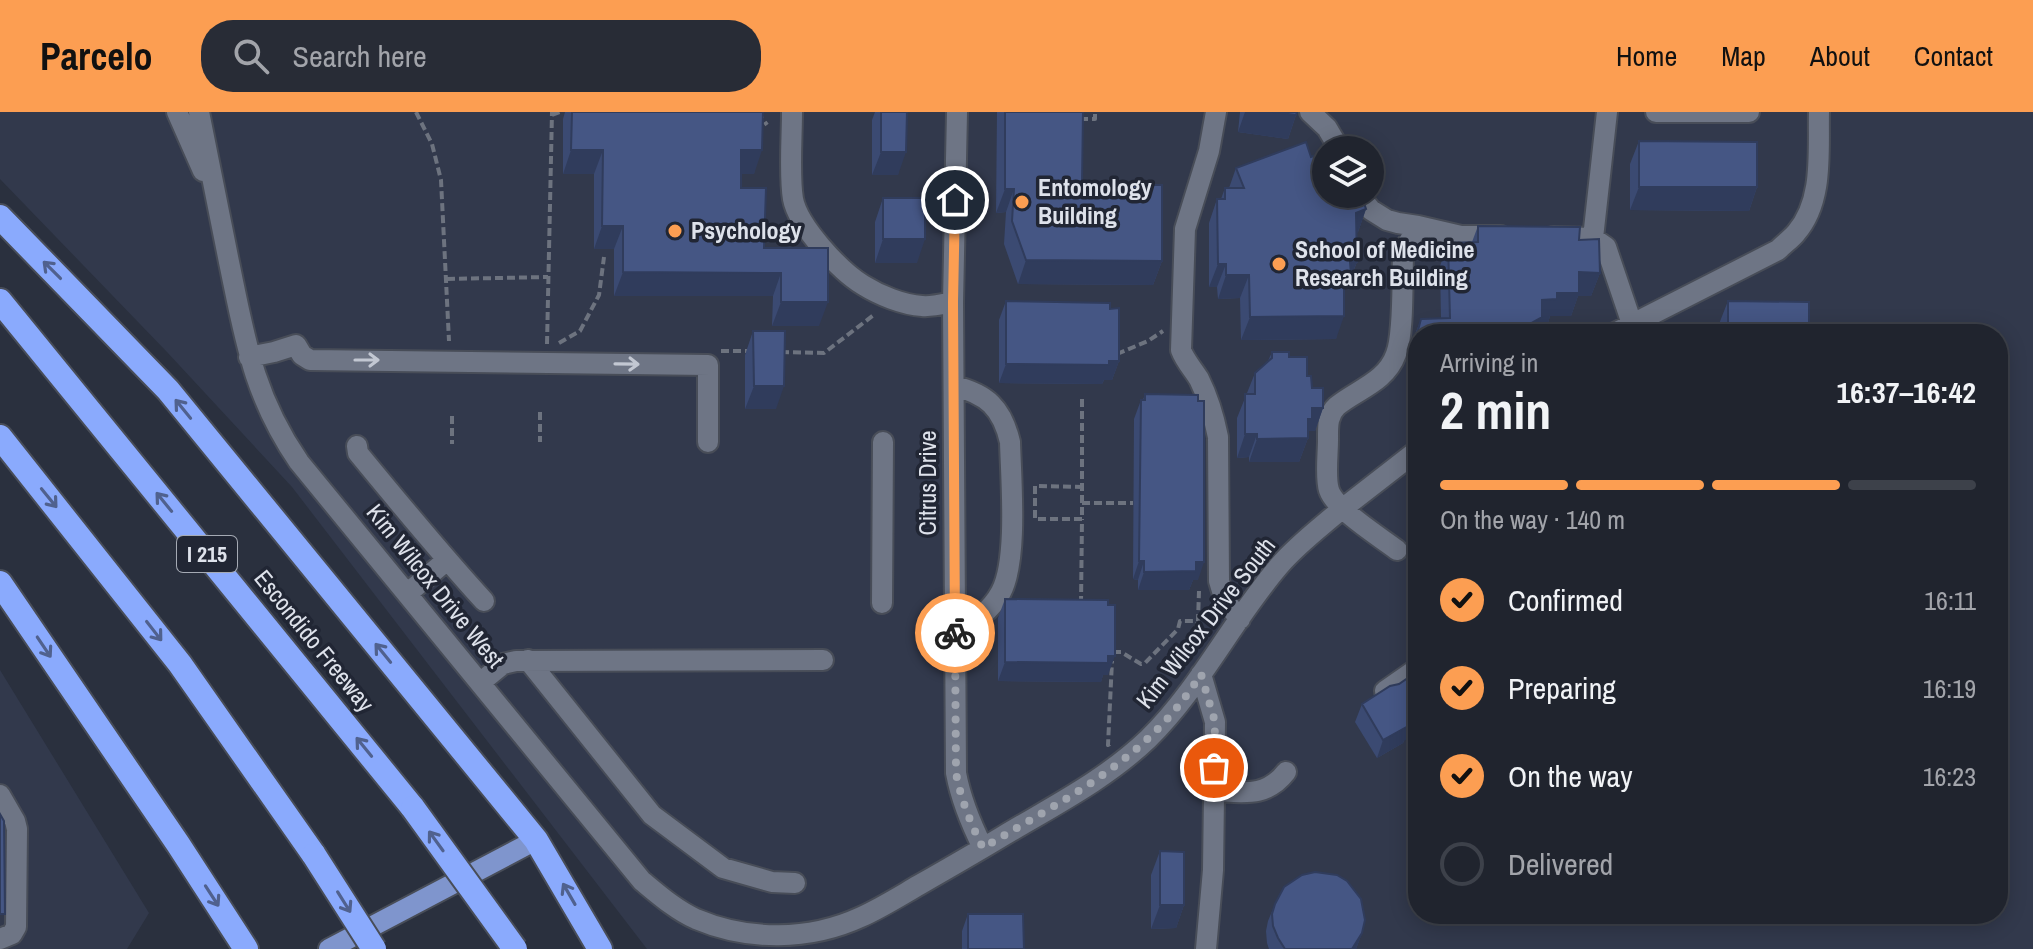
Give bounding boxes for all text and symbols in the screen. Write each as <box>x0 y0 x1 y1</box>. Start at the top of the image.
search box <box>201 20 761 92</box>
text: Parcelo <box>40 31 153 82</box>
icon: search <box>229 34 273 78</box>
text: Search here <box>293 36 427 76</box>
text: Home <box>1616 37 1677 75</box>
text: Map <box>1721 37 1766 75</box>
text: About <box>1810 37 1870 75</box>
text: Contact <box>1914 37 1993 75</box>
map controls <box>1312 136 1384 208</box>
button: layers <box>1312 136 1384 208</box>
pin <box>921 166 989 234</box>
place label: Entomology Building <box>1038 171 1152 231</box>
icon: home <box>933 178 977 222</box>
marker: Entomology Building <box>1013 193 1031 211</box>
place label: Psychology <box>691 214 802 246</box>
marker: Psychology <box>666 222 684 240</box>
place label: School of Medicine Research Building <box>1295 233 1474 293</box>
marker: School of Medicine Research Building <box>1270 255 1288 273</box>
one-way arrow <box>43 261 62 280</box>
text: Arriving in <box>1440 345 1538 380</box>
one-way arrow <box>353 352 380 368</box>
one-way arrow <box>613 356 640 372</box>
text: 16:37–16:42 <box>1837 372 1976 412</box>
text: 2 min <box>1440 375 1551 445</box>
one-way arrow <box>174 399 192 419</box>
street label: Citrus Drive <box>911 431 943 535</box>
one-way arrow <box>40 487 57 508</box>
one-way arrow <box>156 492 174 513</box>
street label: Kim Wilcox Drive West <box>360 497 512 674</box>
text: On the way · 140 m <box>1440 502 1625 537</box>
street label: Kim Wilcox Drive South <box>1128 530 1282 715</box>
road number: I 215 <box>177 536 237 572</box>
street label: Escondido Freeway <box>248 563 382 718</box>
icon: check <box>1440 578 1484 622</box>
text: Confirmed <box>1508 580 1623 620</box>
text: 16:11 <box>1924 583 1976 618</box>
courier <box>915 593 995 673</box>
icon: bike <box>933 611 977 655</box>
one-way arrow <box>146 620 163 641</box>
one-way arrow <box>36 636 52 658</box>
one-way arrow <box>374 643 392 664</box>
icon: check <box>1440 666 1484 710</box>
text: Preparing <box>1508 668 1616 708</box>
text: 16:19 <box>1923 671 1976 706</box>
pin <box>1180 734 1248 802</box>
one-way arrow <box>355 738 373 758</box>
icon: bag <box>1192 746 1236 790</box>
icon: check <box>1440 754 1484 798</box>
text: On the way <box>1508 756 1632 796</box>
text: 16:23 <box>1923 759 1976 794</box>
one-way arrow <box>428 830 445 852</box>
text: Delivered <box>1508 844 1613 884</box>
one-way arrow <box>561 883 577 906</box>
one-way arrow <box>203 885 220 907</box>
one-way arrow <box>336 890 352 913</box>

